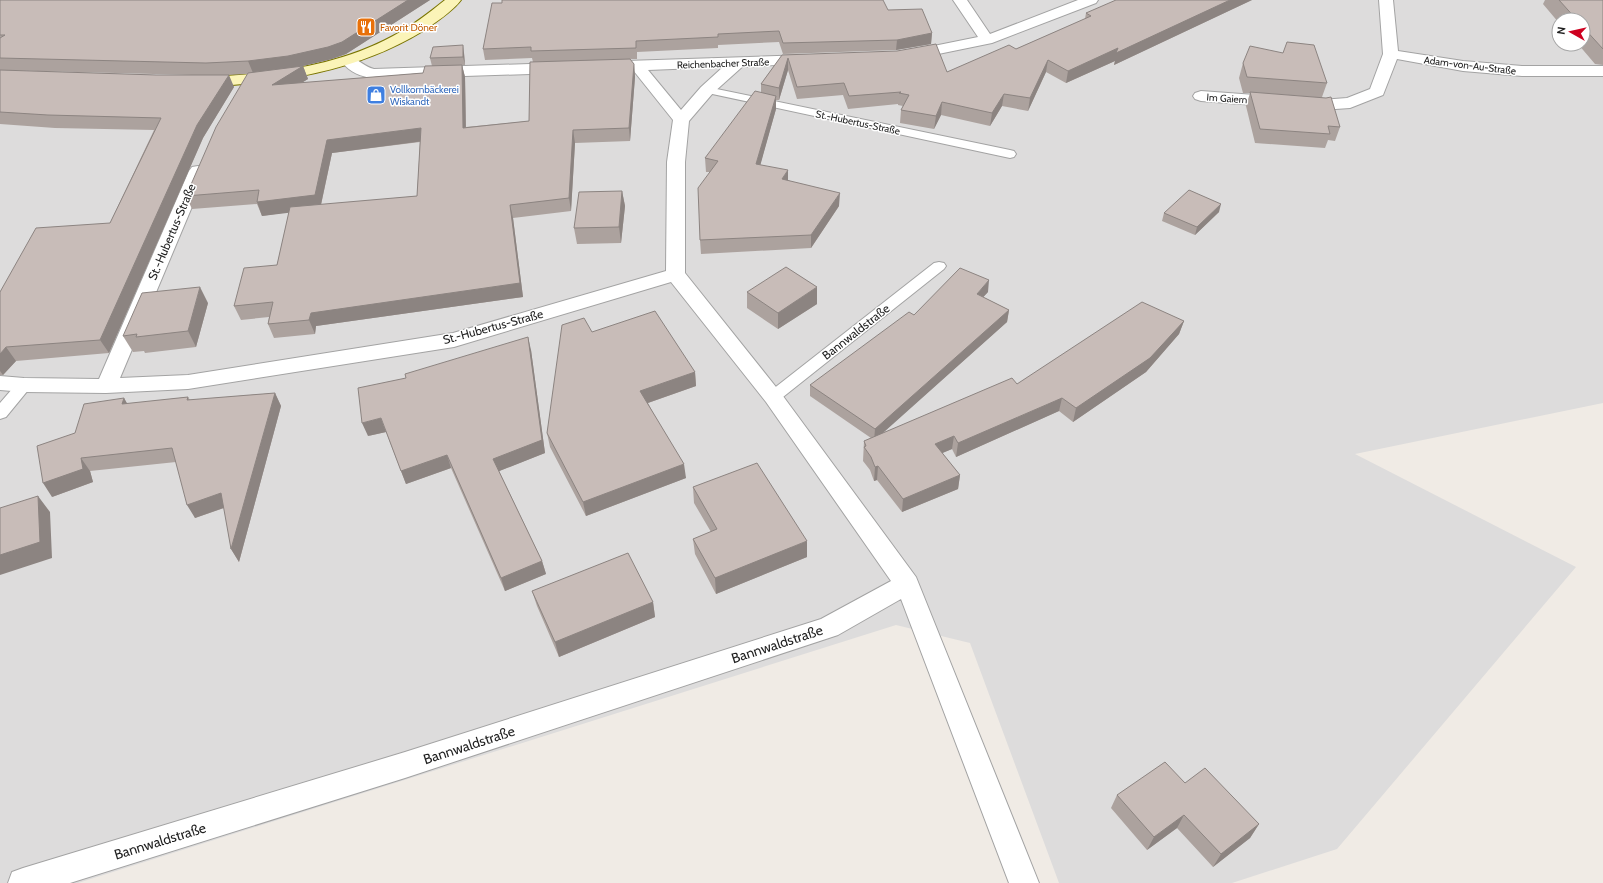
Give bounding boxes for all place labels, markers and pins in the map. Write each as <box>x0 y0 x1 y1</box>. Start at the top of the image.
restaurant icon: Favorit Döner <box>355 16 377 38</box>
place label: Favorit Döner <box>380 21 438 34</box>
place label: Vollkornbäckerei Wiskandt <box>390 83 459 108</box>
shop icon: Vollkornbäckerei Wiskandt <box>365 84 387 106</box>

